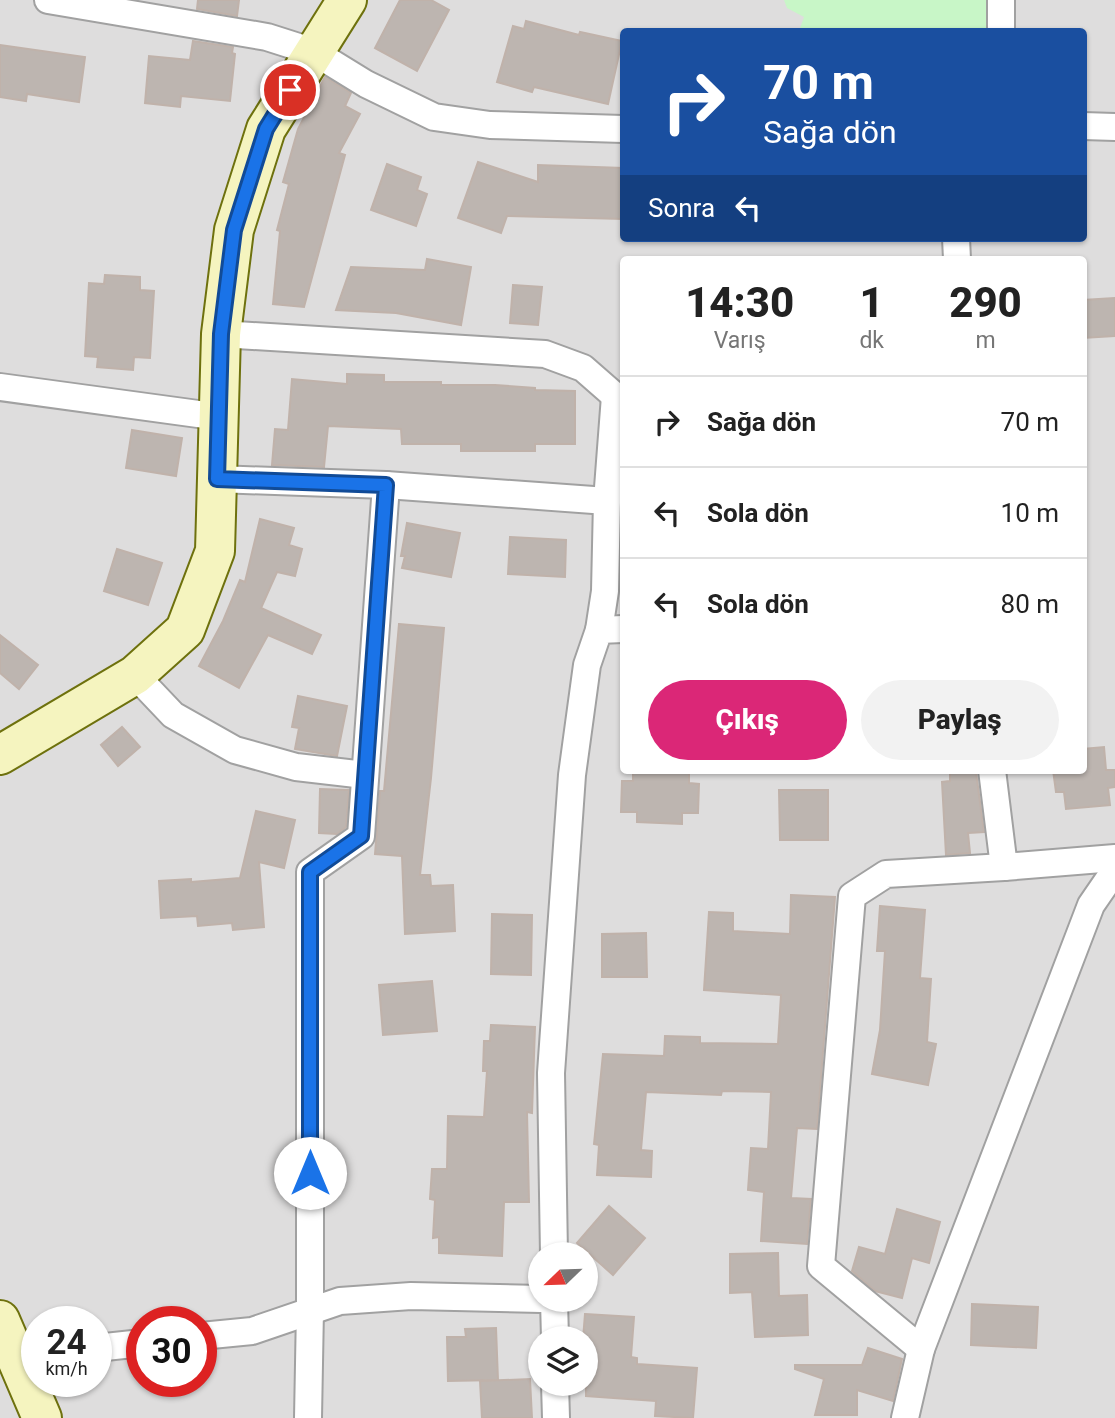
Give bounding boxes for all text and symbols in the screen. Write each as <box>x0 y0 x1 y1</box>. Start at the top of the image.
text: 70 m <box>763 54 874 111</box>
icon: right <box>648 56 739 147</box>
pin <box>260 60 320 120</box>
icon: arrive <box>271 71 309 109</box>
text: Sağa dön <box>763 113 897 151</box>
icon: left <box>729 189 767 227</box>
text: Sonra <box>648 193 715 223</box>
text: 14:30 <box>685 278 794 327</box>
text: 1 <box>860 278 884 327</box>
text: 290 <box>949 278 1022 327</box>
text: Varış <box>714 327 766 354</box>
text: dk <box>859 327 884 354</box>
text: m <box>975 327 996 354</box>
icon: right <box>648 403 686 441</box>
text: Sağa dön <box>707 407 816 437</box>
text: 70 m <box>1001 407 1059 437</box>
icon: left <box>648 494 686 532</box>
text: Sola dön <box>707 498 809 528</box>
text: 10 m <box>1001 498 1059 528</box>
icon: left <box>648 585 686 623</box>
text: Sola dön <box>707 589 809 619</box>
text: 80 m <box>1001 589 1059 619</box>
button: Çıkış <box>648 680 847 760</box>
button: Paylaş <box>861 680 1059 760</box>
position arrow <box>273 1136 347 1210</box>
north arrow <box>528 1242 598 1312</box>
map controls <box>528 1242 598 1396</box>
speed limit sign: 30 <box>126 1306 217 1397</box>
text: 24 <box>46 1322 87 1363</box>
button: layers <box>528 1326 598 1396</box>
text: km/h <box>45 1358 88 1379</box>

